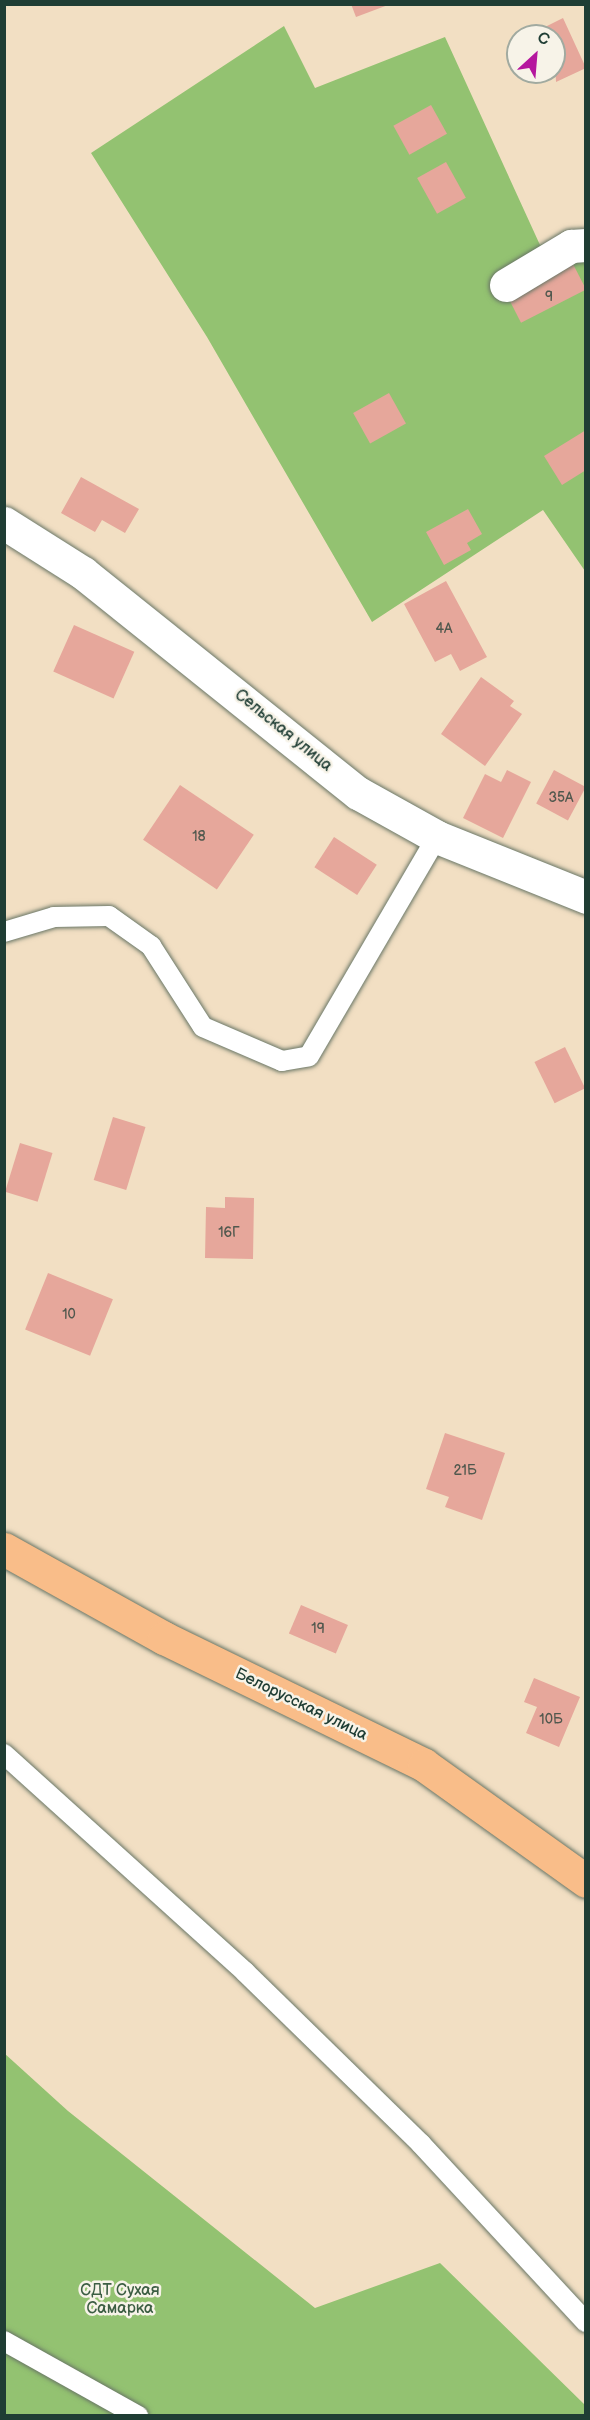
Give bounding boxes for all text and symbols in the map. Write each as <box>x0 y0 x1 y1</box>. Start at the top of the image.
north arrow <box>506 24 566 84</box>
text: С <box>534 28 552 50</box>
house number: 9 <box>545 289 553 305</box>
house number: 4А <box>435 621 453 637</box>
street label: Сельская улица <box>230 686 336 776</box>
house number: 35А <box>548 790 574 806</box>
house number: 18 <box>192 829 206 845</box>
house number: 16Г <box>218 1225 240 1241</box>
house number: 10 <box>62 1307 76 1323</box>
house number: 21Б <box>453 1463 477 1479</box>
house number: 19 <box>311 1621 325 1637</box>
street label: Белорусская улица <box>232 1665 370 1745</box>
house number: 10Б <box>539 1712 563 1728</box>
park label: СДТ Сухая Самарка <box>80 2281 160 2319</box>

